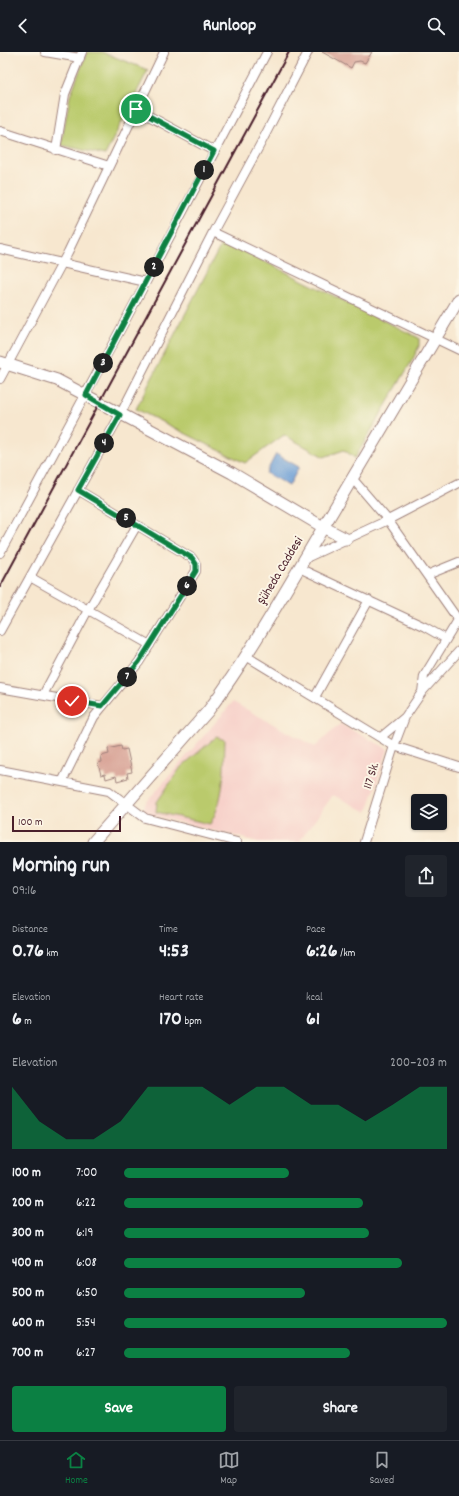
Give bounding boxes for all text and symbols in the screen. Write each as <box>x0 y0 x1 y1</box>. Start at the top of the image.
text: Runloop <box>203 14 256 39</box>
icon: back <box>12 15 34 37</box>
icon: search <box>425 15 447 37</box>
pin <box>119 92 153 126</box>
icon: arrive <box>125 98 147 120</box>
pin: 1 <box>194 160 214 180</box>
text: 1 <box>203 162 205 178</box>
pin: 2 <box>144 257 164 277</box>
text: 2 <box>152 259 156 275</box>
pin: 3 <box>93 353 113 373</box>
text: 3 <box>101 355 105 371</box>
pin: 4 <box>94 433 114 453</box>
text: 4 <box>102 435 106 451</box>
pin: 5 <box>116 508 136 528</box>
text: 5 <box>123 510 129 526</box>
street label: Şüheda Caddesi <box>253 533 309 608</box>
pin: 6 <box>177 576 197 596</box>
text: 6 <box>184 578 190 594</box>
pin: 7 <box>117 667 137 687</box>
text: 7 <box>125 669 129 685</box>
pin <box>55 684 89 718</box>
icon: check <box>61 690 83 712</box>
street label: 117 Sk. <box>359 760 385 792</box>
map controls <box>411 794 447 830</box>
button: layers <box>411 794 447 830</box>
scale bar <box>12 814 121 833</box>
text: 100 m <box>18 815 42 831</box>
text: Morning run <box>12 851 110 882</box>
button: share <box>405 855 447 897</box>
text: 09:16 <box>12 882 36 901</box>
text: Distance <box>12 922 48 938</box>
text: Time <box>159 922 178 938</box>
text: Pace <box>306 922 325 938</box>
text: 0.76 <box>12 938 44 966</box>
text: 4:53 <box>159 938 189 966</box>
text: 6:26 <box>306 938 338 966</box>
text: km <box>44 946 58 962</box>
text: /km <box>338 946 355 962</box>
text: Elevation <box>12 990 50 1006</box>
text: Heart rate <box>159 990 203 1006</box>
text: kcal <box>306 990 323 1006</box>
text: 6 <box>12 1006 22 1034</box>
text: 170 <box>159 1006 182 1034</box>
text: 61 <box>306 1006 320 1034</box>
text: m <box>22 1014 32 1030</box>
text: bpm <box>182 1014 202 1030</box>
text: Elevation <box>12 1054 57 1073</box>
text: 200–203 m <box>390 1054 447 1073</box>
text: 100 m <box>12 1164 41 1183</box>
text: 7:00 <box>76 1164 97 1183</box>
text: 200 m <box>12 1194 44 1213</box>
text: 6:22 <box>76 1194 96 1213</box>
text: 300 m <box>12 1224 44 1243</box>
text: 6:19 <box>76 1224 93 1243</box>
text: 400 m <box>12 1254 43 1273</box>
text: 6:08 <box>76 1254 97 1273</box>
text: 500 m <box>12 1284 44 1303</box>
text: 6:50 <box>76 1284 98 1303</box>
text: 600 m <box>12 1314 44 1333</box>
text: 5:54 <box>76 1314 96 1333</box>
text: 700 m <box>12 1344 43 1363</box>
text: 6:27 <box>76 1344 95 1363</box>
button: Save <box>12 1386 226 1432</box>
button: Share <box>234 1386 447 1432</box>
tab: Home <box>65 1449 88 1489</box>
tab: Map <box>218 1449 240 1489</box>
tab: Saved <box>369 1449 394 1489</box>

